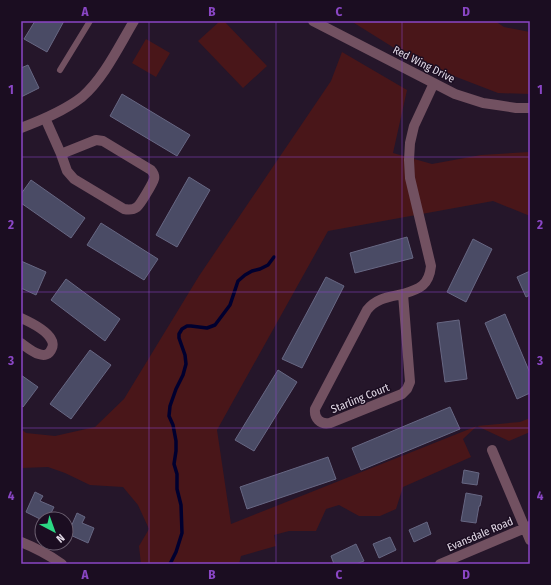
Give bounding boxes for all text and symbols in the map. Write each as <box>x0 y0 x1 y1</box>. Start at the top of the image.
text: A <box>80 4 89 19</box>
text: B <box>208 4 216 19</box>
text: C <box>336 4 343 19</box>
text: D <box>462 4 470 19</box>
street label: Red Wing Drive <box>391 43 457 86</box>
text: 1 <box>8 82 14 97</box>
text: 1 <box>537 82 543 97</box>
text: 2 <box>7 217 14 232</box>
text: 2 <box>536 217 543 232</box>
text: 3 <box>7 353 14 368</box>
text: 3 <box>536 353 543 368</box>
street label: Starling Court <box>329 381 392 416</box>
text: 4 <box>8 488 15 503</box>
text: 4 <box>537 488 544 503</box>
north arrow <box>34 511 74 551</box>
street label: Evansdale Road <box>445 515 515 554</box>
text: N <box>53 531 67 545</box>
text: A <box>80 567 89 582</box>
text: B <box>208 567 216 582</box>
text: C <box>336 567 343 582</box>
text: D <box>462 567 470 582</box>

